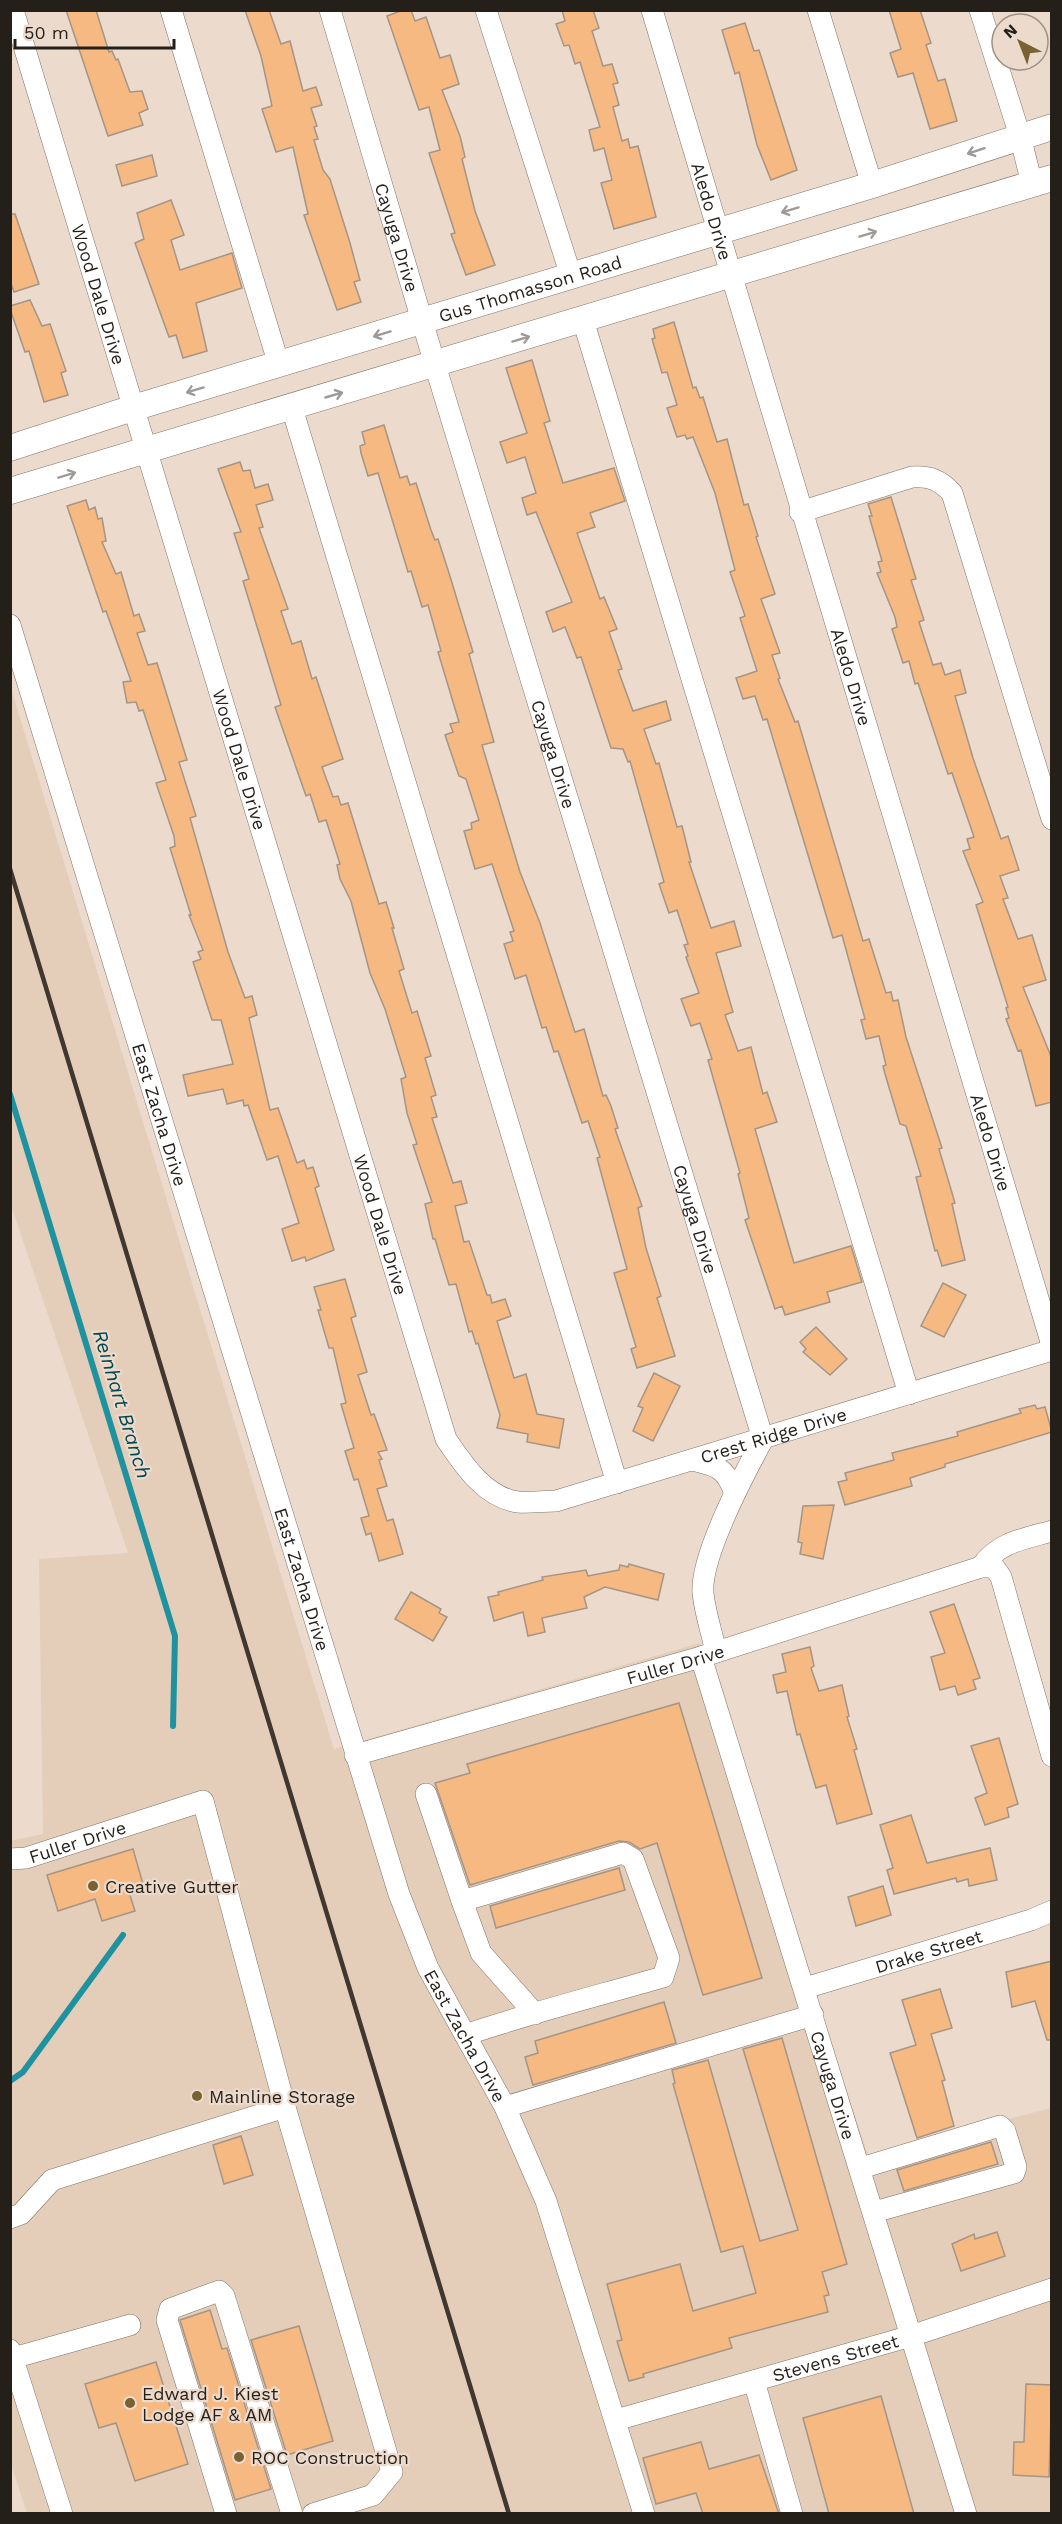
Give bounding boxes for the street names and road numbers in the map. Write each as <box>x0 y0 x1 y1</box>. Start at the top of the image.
street label: Aledo Drive <box>688 160 737 262</box>
street label: Cayuga Drive <box>371 180 423 294</box>
street label: Wood Dale Drive <box>68 221 130 367</box>
street label: Gus Thomasson Road <box>436 251 624 326</box>
street label: Aledo Drive <box>827 625 876 728</box>
street label: Wood Dale Drive <box>209 687 271 832</box>
street label: Cayuga Drive <box>527 697 580 811</box>
street label: East Zacha Drive <box>128 1040 192 1189</box>
street label: Aledo Drive <box>967 1091 1016 1194</box>
street label: Wood Dale Drive <box>350 1152 412 1297</box>
street label: Cayuga Drive <box>669 1162 722 1276</box>
street label: Crest Ridge Drive <box>698 1403 849 1467</box>
street label: East Zacha Drive <box>271 1505 334 1653</box>
street label: Fuller Drive <box>624 1640 727 1688</box>
street label: Fuller Drive <box>26 1816 128 1867</box>
street label: Drake Street <box>872 1925 985 1977</box>
street label: East Zacha Drive <box>420 1966 511 2106</box>
street label: Cayuga Drive <box>807 2028 860 2142</box>
street label: Stevens Street <box>770 2330 901 2385</box>

